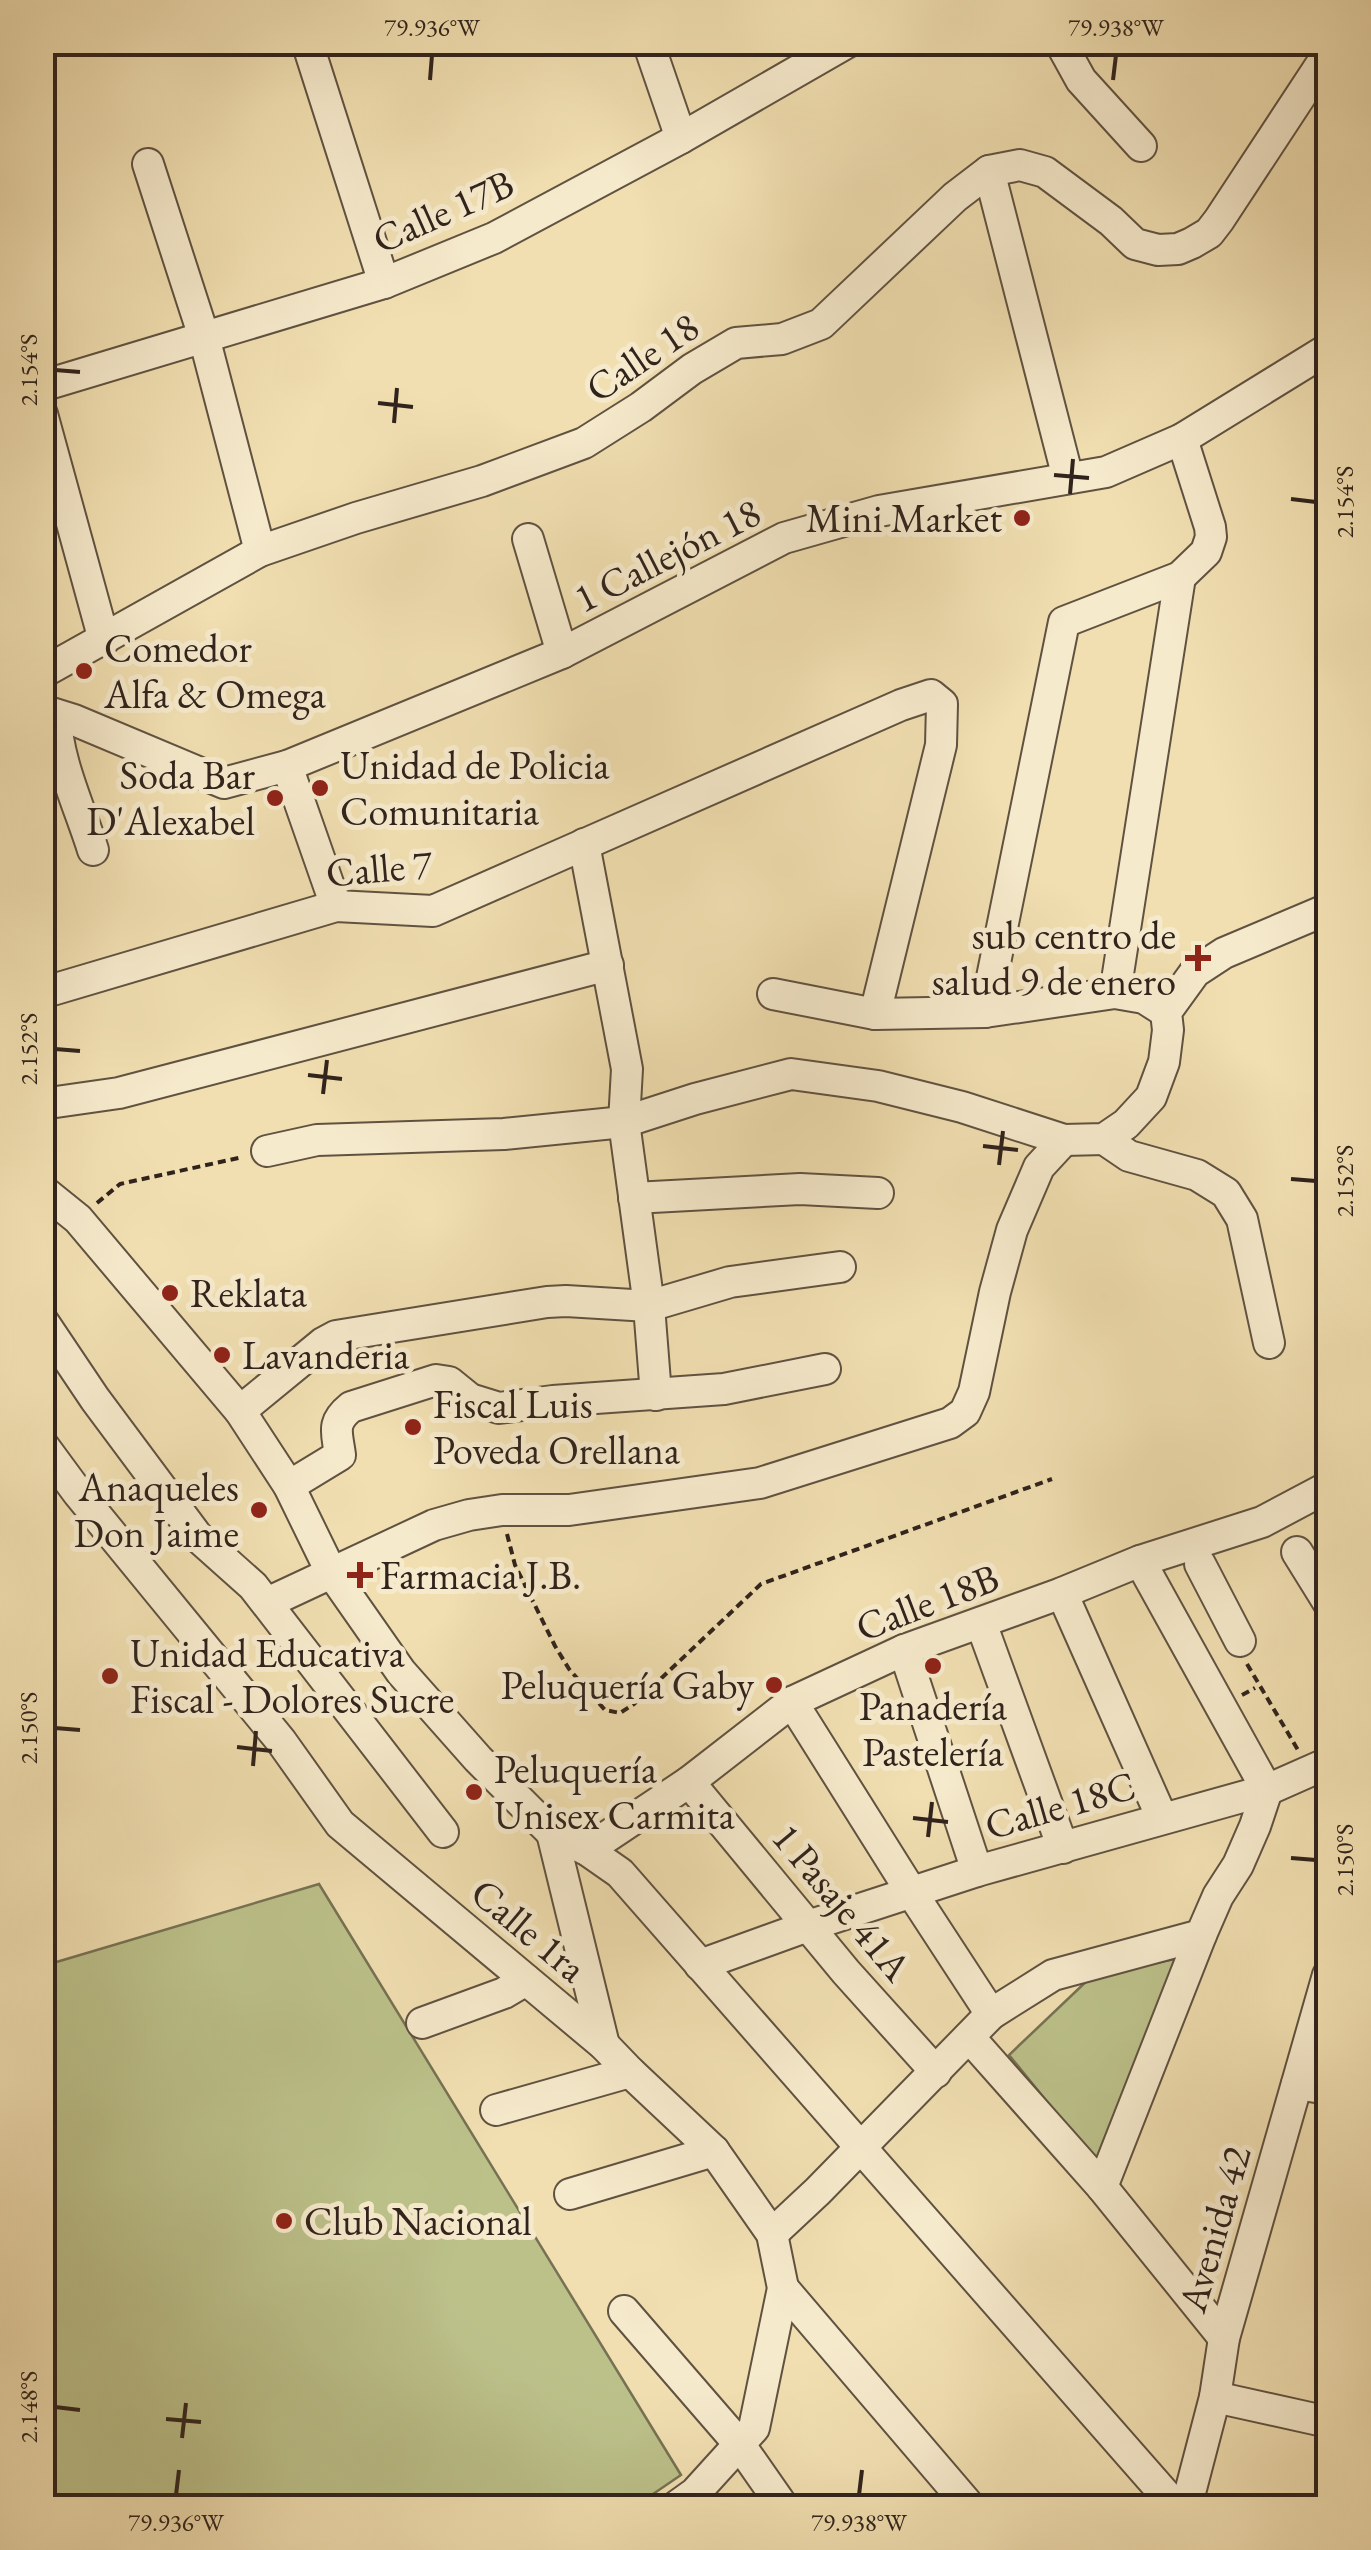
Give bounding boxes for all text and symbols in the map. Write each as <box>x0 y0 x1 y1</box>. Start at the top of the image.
text: 79.936°W <box>384 11 481 43</box>
text: 79.938°W <box>1068 11 1165 43</box>
street label: Calle 17B <box>364 157 522 265</box>
street label: Calle 18 <box>575 300 709 414</box>
text: 2.154°S <box>12 334 44 406</box>
text: 2.154°S <box>1328 466 1360 538</box>
street label: 1 Callejón 18 <box>565 486 769 624</box>
place label: Mini Market <box>806 492 1002 544</box>
marker: Mini Market <box>1011 507 1033 529</box>
place label: Comedor Alfa & Omega <box>103 622 326 720</box>
marker: Comedor Alfa & Omega <box>73 660 95 682</box>
place label: Unidad de Policia Comunitaria <box>340 739 609 837</box>
place label: Soda Bar D'Alexabel <box>86 749 256 847</box>
marker: Unidad de Policia Comunitaria <box>309 777 331 799</box>
marker: Soda Bar D'Alexabel <box>264 787 286 809</box>
street label: Calle 7 <box>324 837 435 899</box>
place label: sub centro de salud 9 de enero <box>932 909 1176 1007</box>
marker: sub centro de salud 9 de enero <box>1185 945 1211 971</box>
text: 2.152°S <box>12 1013 44 1085</box>
text: 2.152°S <box>1328 1145 1360 1217</box>
place label: Reklata <box>190 1267 307 1319</box>
marker: Reklata <box>159 1282 181 1304</box>
place label: Lavanderia <box>242 1329 410 1381</box>
marker: Lavanderia <box>211 1344 233 1366</box>
place label: Fiscal Luis Poveda Orellana <box>433 1378 680 1476</box>
marker: Fiscal Luis Poveda Orellana <box>402 1416 424 1438</box>
place label: Anaqueles Don Jaime <box>74 1461 239 1559</box>
marker: Anaqueles Don Jaime <box>248 1499 270 1521</box>
place label: Farmacia J.B. <box>380 1549 581 1601</box>
street label: Calle 18B <box>848 1551 1006 1653</box>
marker: Farmacia J.B. <box>349 1564 371 1586</box>
place label: Unidad Educativa Fiscal - Dolores Sucre <box>130 1627 454 1725</box>
marker: Panadería Pastelería <box>922 1655 944 1677</box>
place label: Peluquería Gaby <box>501 1659 754 1711</box>
marker: Unidad Educativa Fiscal - Dolores Sucre <box>99 1665 121 1687</box>
marker: Peluquería Gaby <box>763 1674 785 1696</box>
place label: Panadería Pastelería <box>859 1680 1007 1778</box>
text: 2.150°S <box>12 1692 44 1764</box>
place label: Peluquería Unisex Carmita <box>494 1743 735 1841</box>
street label: Calle 18C <box>979 1759 1141 1851</box>
marker: Peluquería Unisex Carmita <box>463 1781 485 1803</box>
street label: 1 Pasaje 41A <box>761 1812 923 1992</box>
text: 2.150°S <box>1328 1824 1360 1896</box>
street label: Calle 1ra <box>460 1866 598 1994</box>
street label: Avenida 42 <box>1165 2140 1262 2319</box>
place label: Club Nacional <box>304 2195 532 2247</box>
marker: Club Nacional <box>273 2210 295 2232</box>
text: 2.148°S <box>12 2371 44 2443</box>
text: 79.936°W <box>128 2506 225 2538</box>
text: 79.938°W <box>811 2506 908 2538</box>

